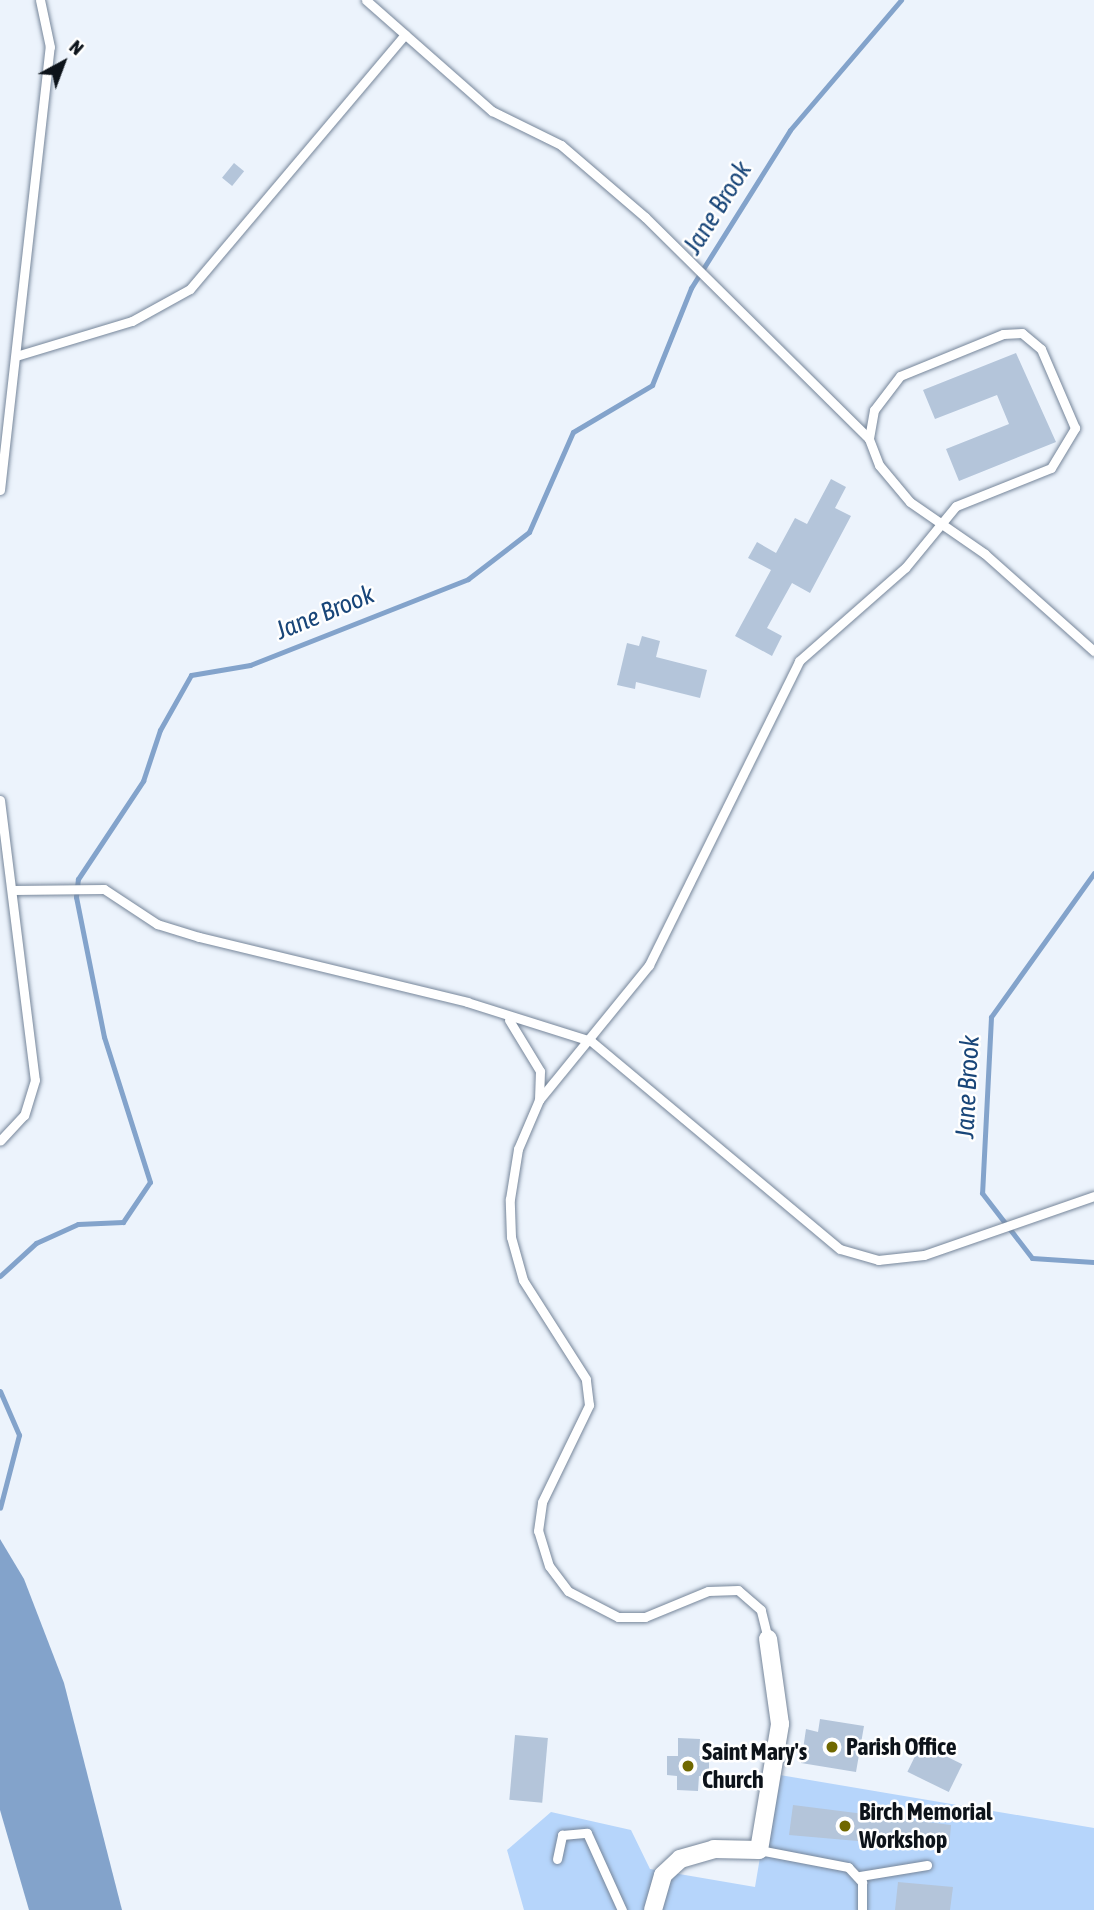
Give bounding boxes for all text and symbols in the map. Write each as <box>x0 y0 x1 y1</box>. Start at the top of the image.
north arrow <box>28 28 98 98</box>
text: N <box>65 35 88 59</box>
water label: Jane Brook <box>677 156 759 260</box>
water label: Jane Brook <box>271 579 379 647</box>
water label: Jane Brook <box>950 1035 986 1139</box>
place label: Parish Office <box>846 1733 957 1761</box>
place label: Saint Mary's Church <box>702 1738 807 1794</box>
marker: Parish Office <box>824 1739 840 1755</box>
marker: Saint Mary's Church <box>680 1758 696 1774</box>
place label: Birch Memorial Workshop <box>859 1798 992 1854</box>
marker: Birch Memorial Workshop <box>837 1818 853 1834</box>

